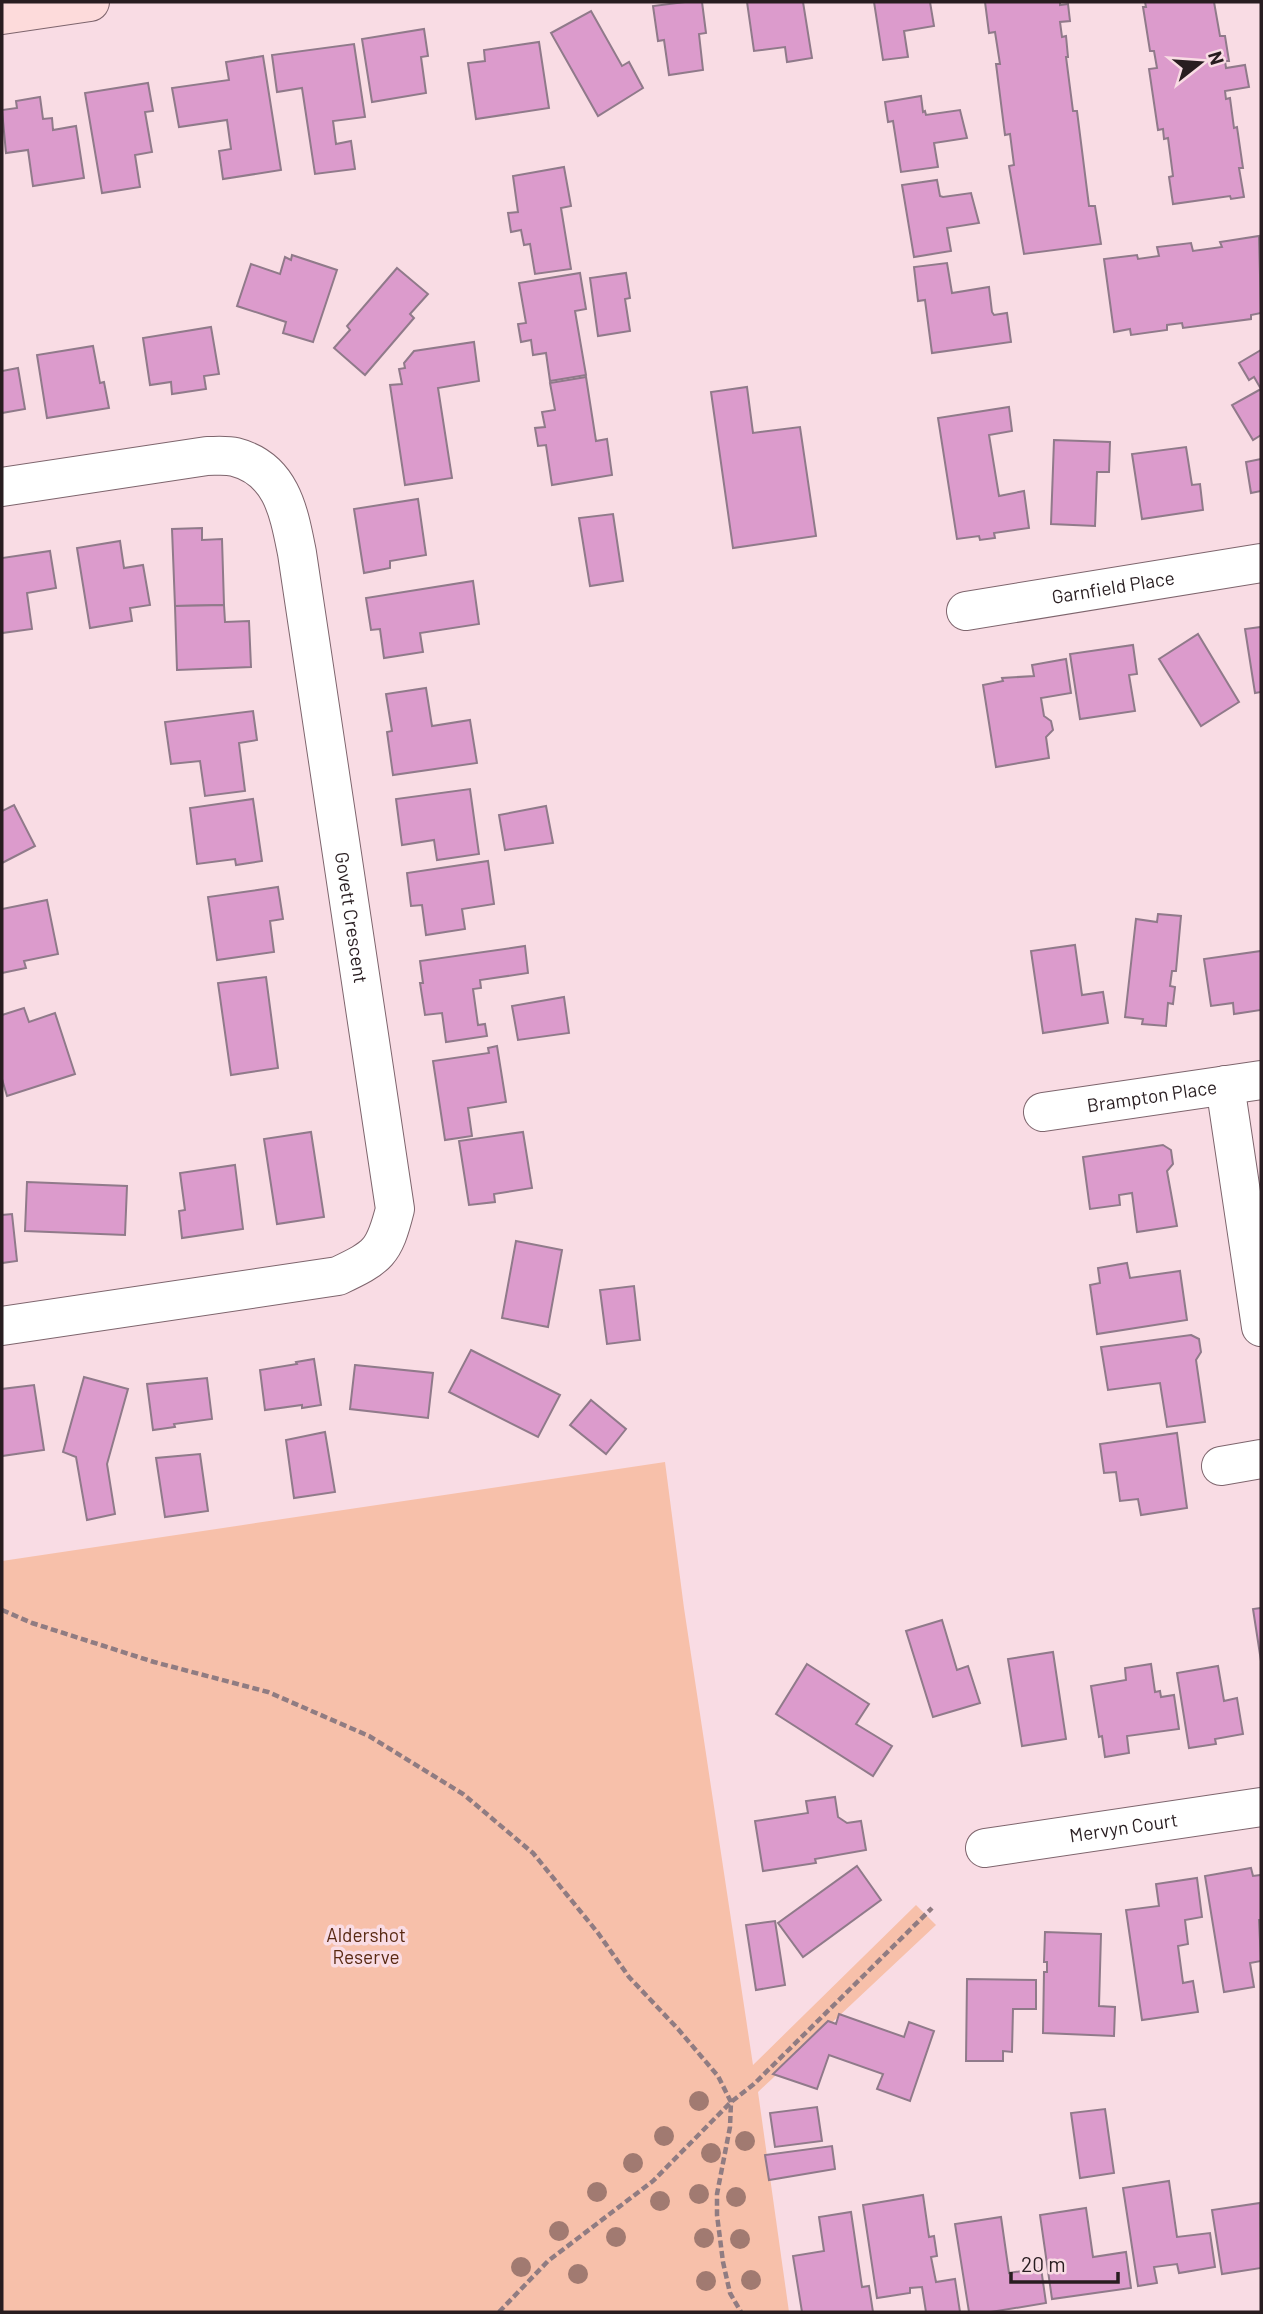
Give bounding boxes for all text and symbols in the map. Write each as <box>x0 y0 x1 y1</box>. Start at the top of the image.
north arrow <box>1165 28 1235 98</box>
text: N <box>1204 48 1230 67</box>
street label: Garnfield Place <box>1050 565 1176 608</box>
street label: Govett Crescent <box>331 850 373 985</box>
street label: Brampton Place <box>1085 1075 1218 1116</box>
street label: Mervyn Court <box>1068 1808 1179 1846</box>
park label: Aldershot Reserve <box>326 1923 406 1968</box>
scale bar <box>1011 2240 1118 2284</box>
text: 20 m <box>1021 2251 1066 2276</box>

